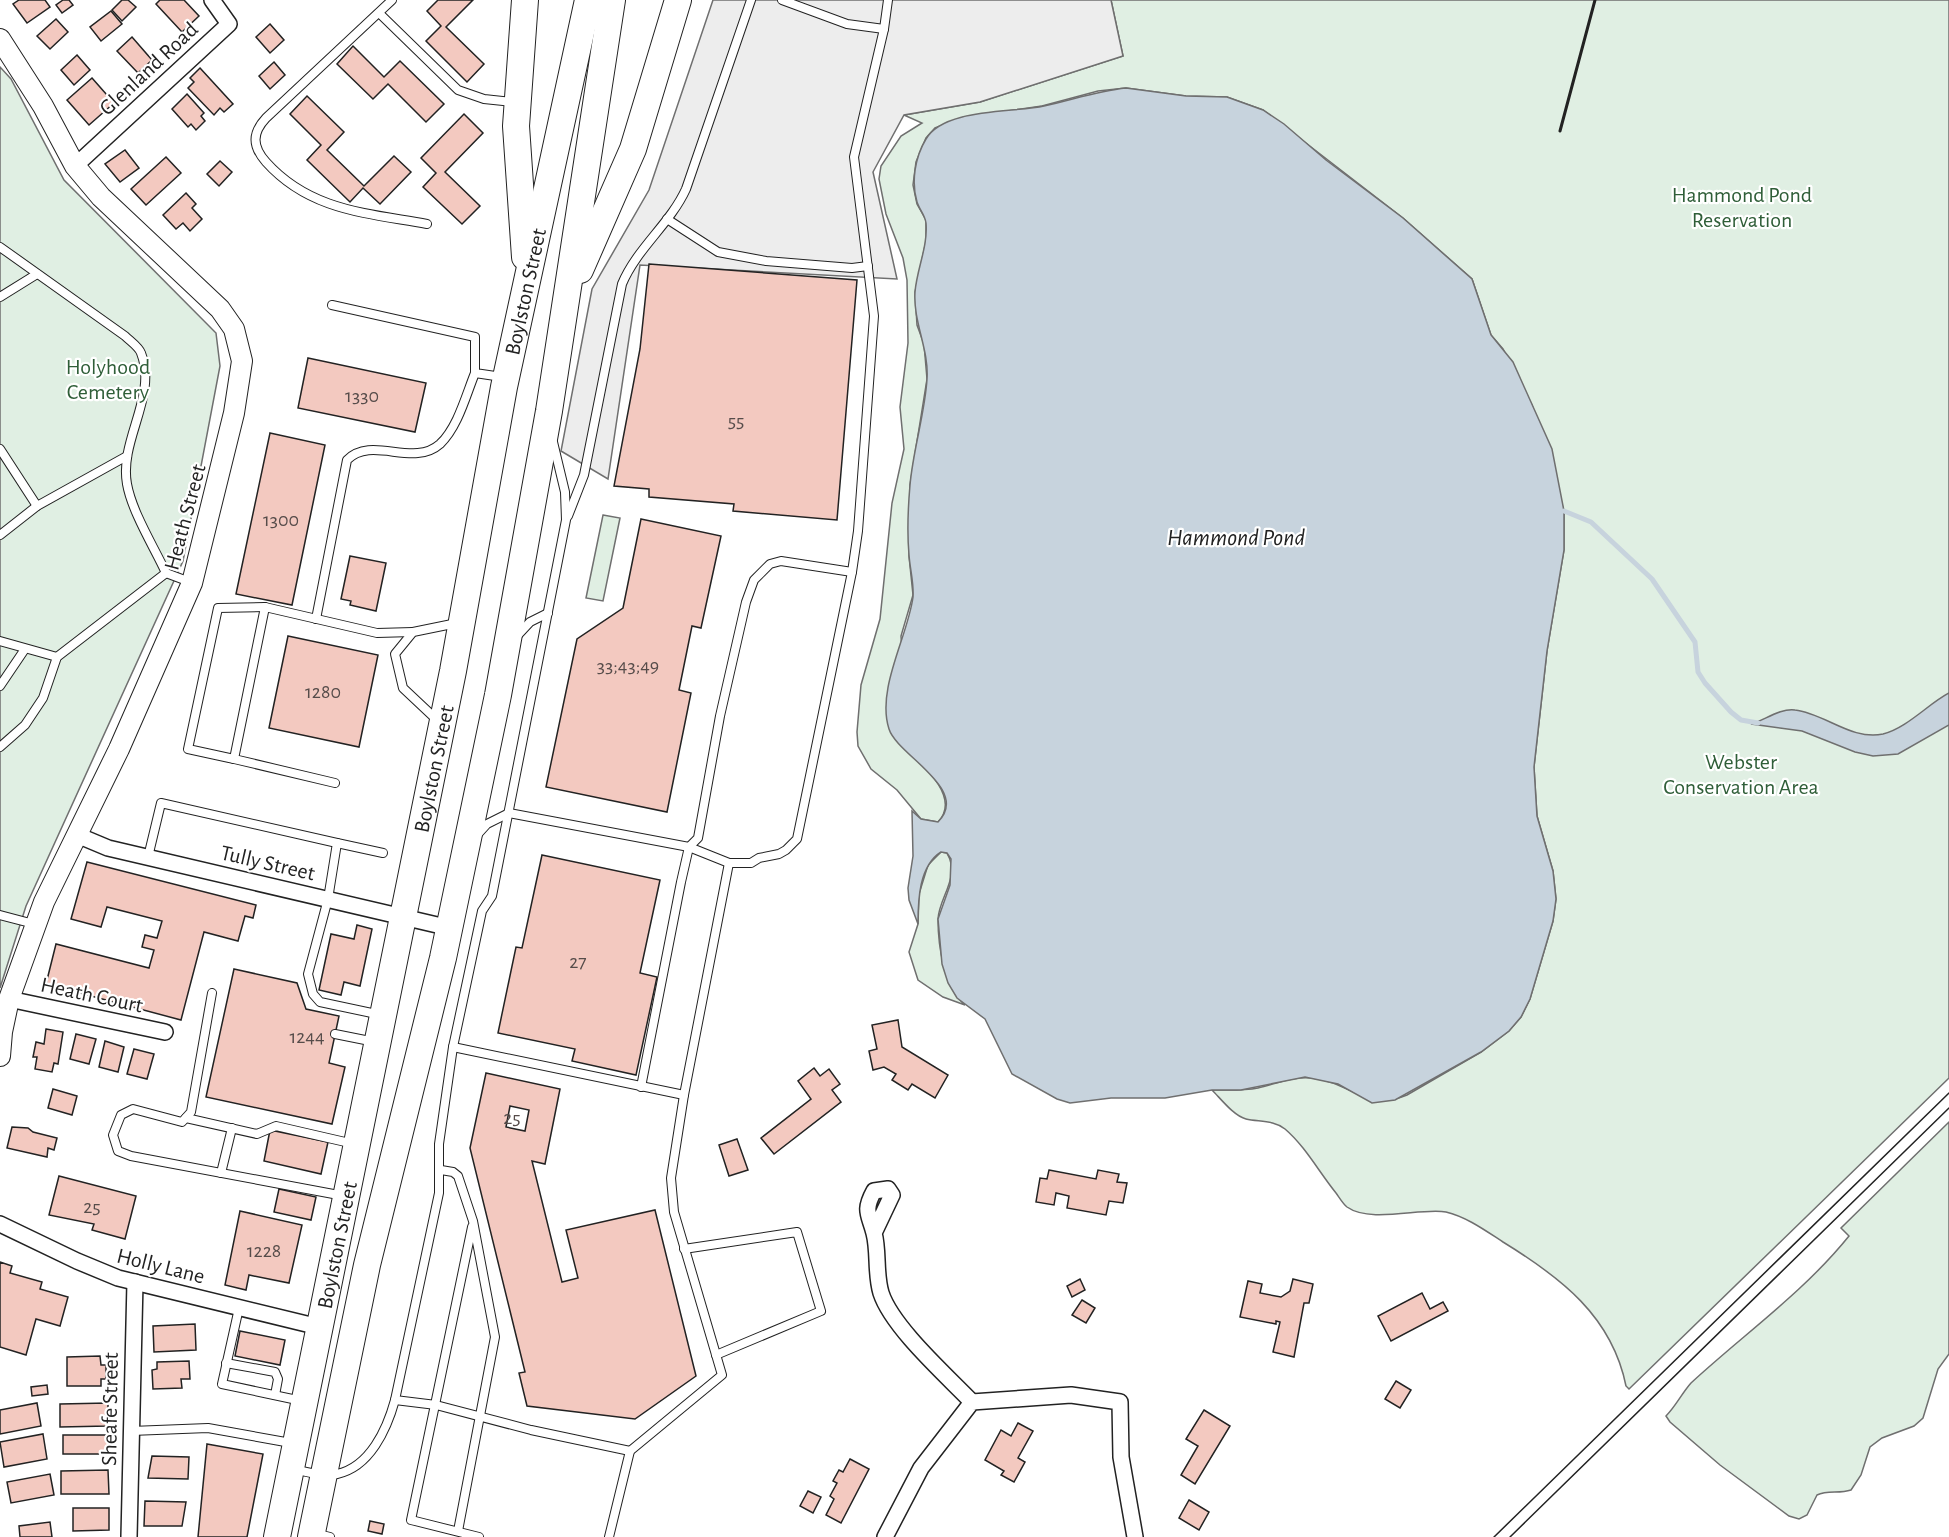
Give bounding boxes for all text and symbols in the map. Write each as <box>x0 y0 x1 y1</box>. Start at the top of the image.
street label: Glenland Road <box>95 18 202 120</box>
park label: Hammond Pond Reservation <box>1672 184 1812 231</box>
street label: Boylston Street <box>501 226 550 357</box>
park label: Holyhood Cemetery <box>66 356 150 403</box>
house number: 1330 <box>345 386 379 406</box>
house number: 55 <box>728 411 744 431</box>
street label: Heath Street <box>160 462 210 573</box>
house number: 1300 <box>263 510 299 530</box>
water label: Hammond Pond <box>1167 526 1305 550</box>
house number: 33;43;49 <box>597 656 659 676</box>
house number: 1280 <box>305 682 341 702</box>
street label: Boylston Street <box>410 703 458 834</box>
park label: Webster Conservation Area <box>1663 751 1819 798</box>
street label: Tully Street <box>219 841 317 884</box>
house number: 27 <box>569 952 587 972</box>
street label: Heath Court <box>39 973 145 1017</box>
house number: 1244 <box>289 1027 325 1047</box>
house number: 25 <box>503 1108 521 1128</box>
street label: Boylston Street <box>314 1180 361 1311</box>
house number: 25 <box>83 1197 101 1217</box>
house number: 1228 <box>247 1241 281 1261</box>
street label: Holly Lane <box>114 1244 207 1288</box>
street label: Sheafe Street <box>98 1352 122 1466</box>

